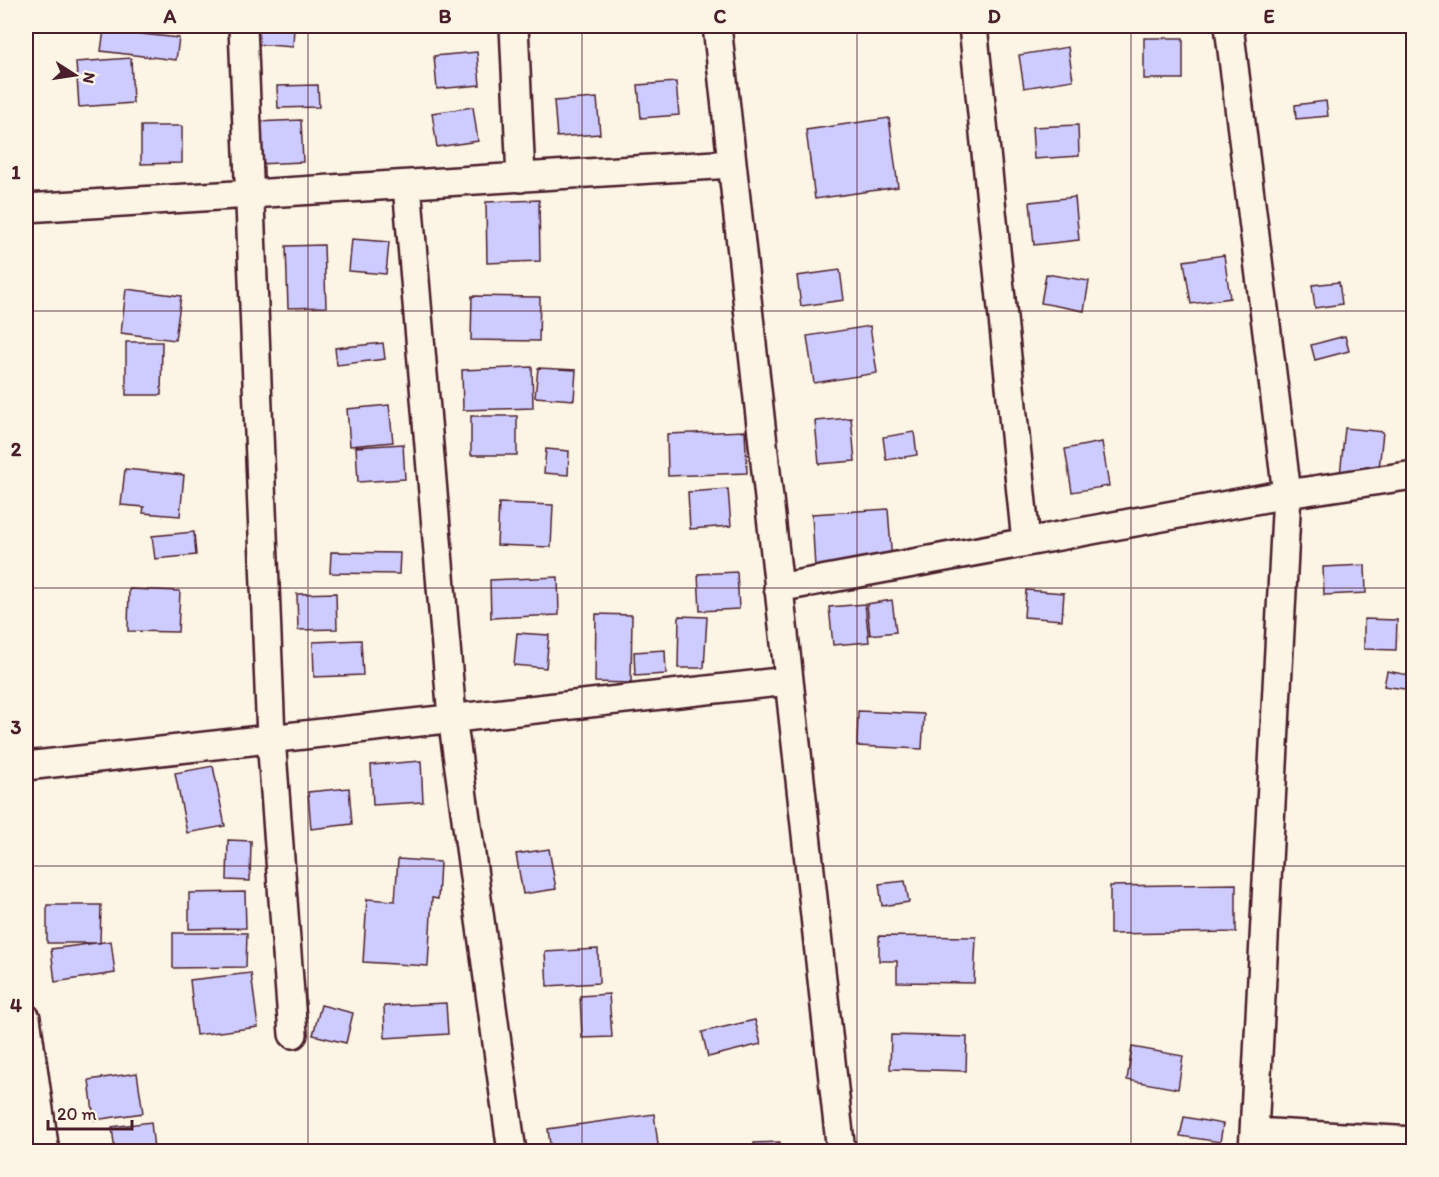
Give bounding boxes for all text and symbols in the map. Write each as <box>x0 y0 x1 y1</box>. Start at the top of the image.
text: A <box>163 4 177 28</box>
text: B <box>439 4 452 28</box>
text: C <box>714 4 727 28</box>
text: D <box>987 4 1001 28</box>
text: E <box>1263 4 1275 28</box>
north arrow <box>45 45 105 105</box>
text: N <box>79 71 100 85</box>
text: 1 <box>11 160 21 184</box>
text: 2 <box>11 437 22 461</box>
text: 3 <box>11 715 22 739</box>
text: 4 <box>10 993 22 1017</box>
scale bar <box>48 1093 132 1131</box>
text: 20 m <box>57 1103 97 1125</box>

